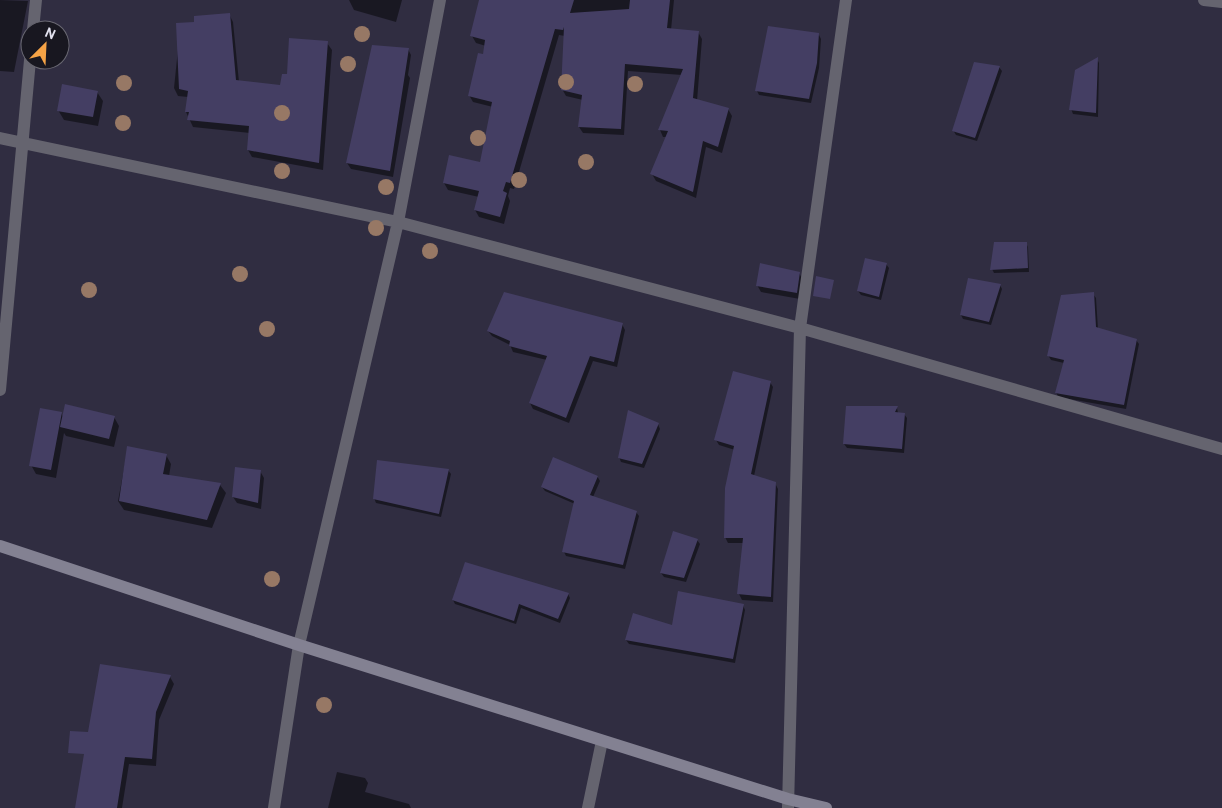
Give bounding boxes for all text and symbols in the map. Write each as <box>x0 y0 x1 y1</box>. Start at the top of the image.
north arrow <box>20 20 70 70</box>
text: N <box>42 25 58 44</box>

